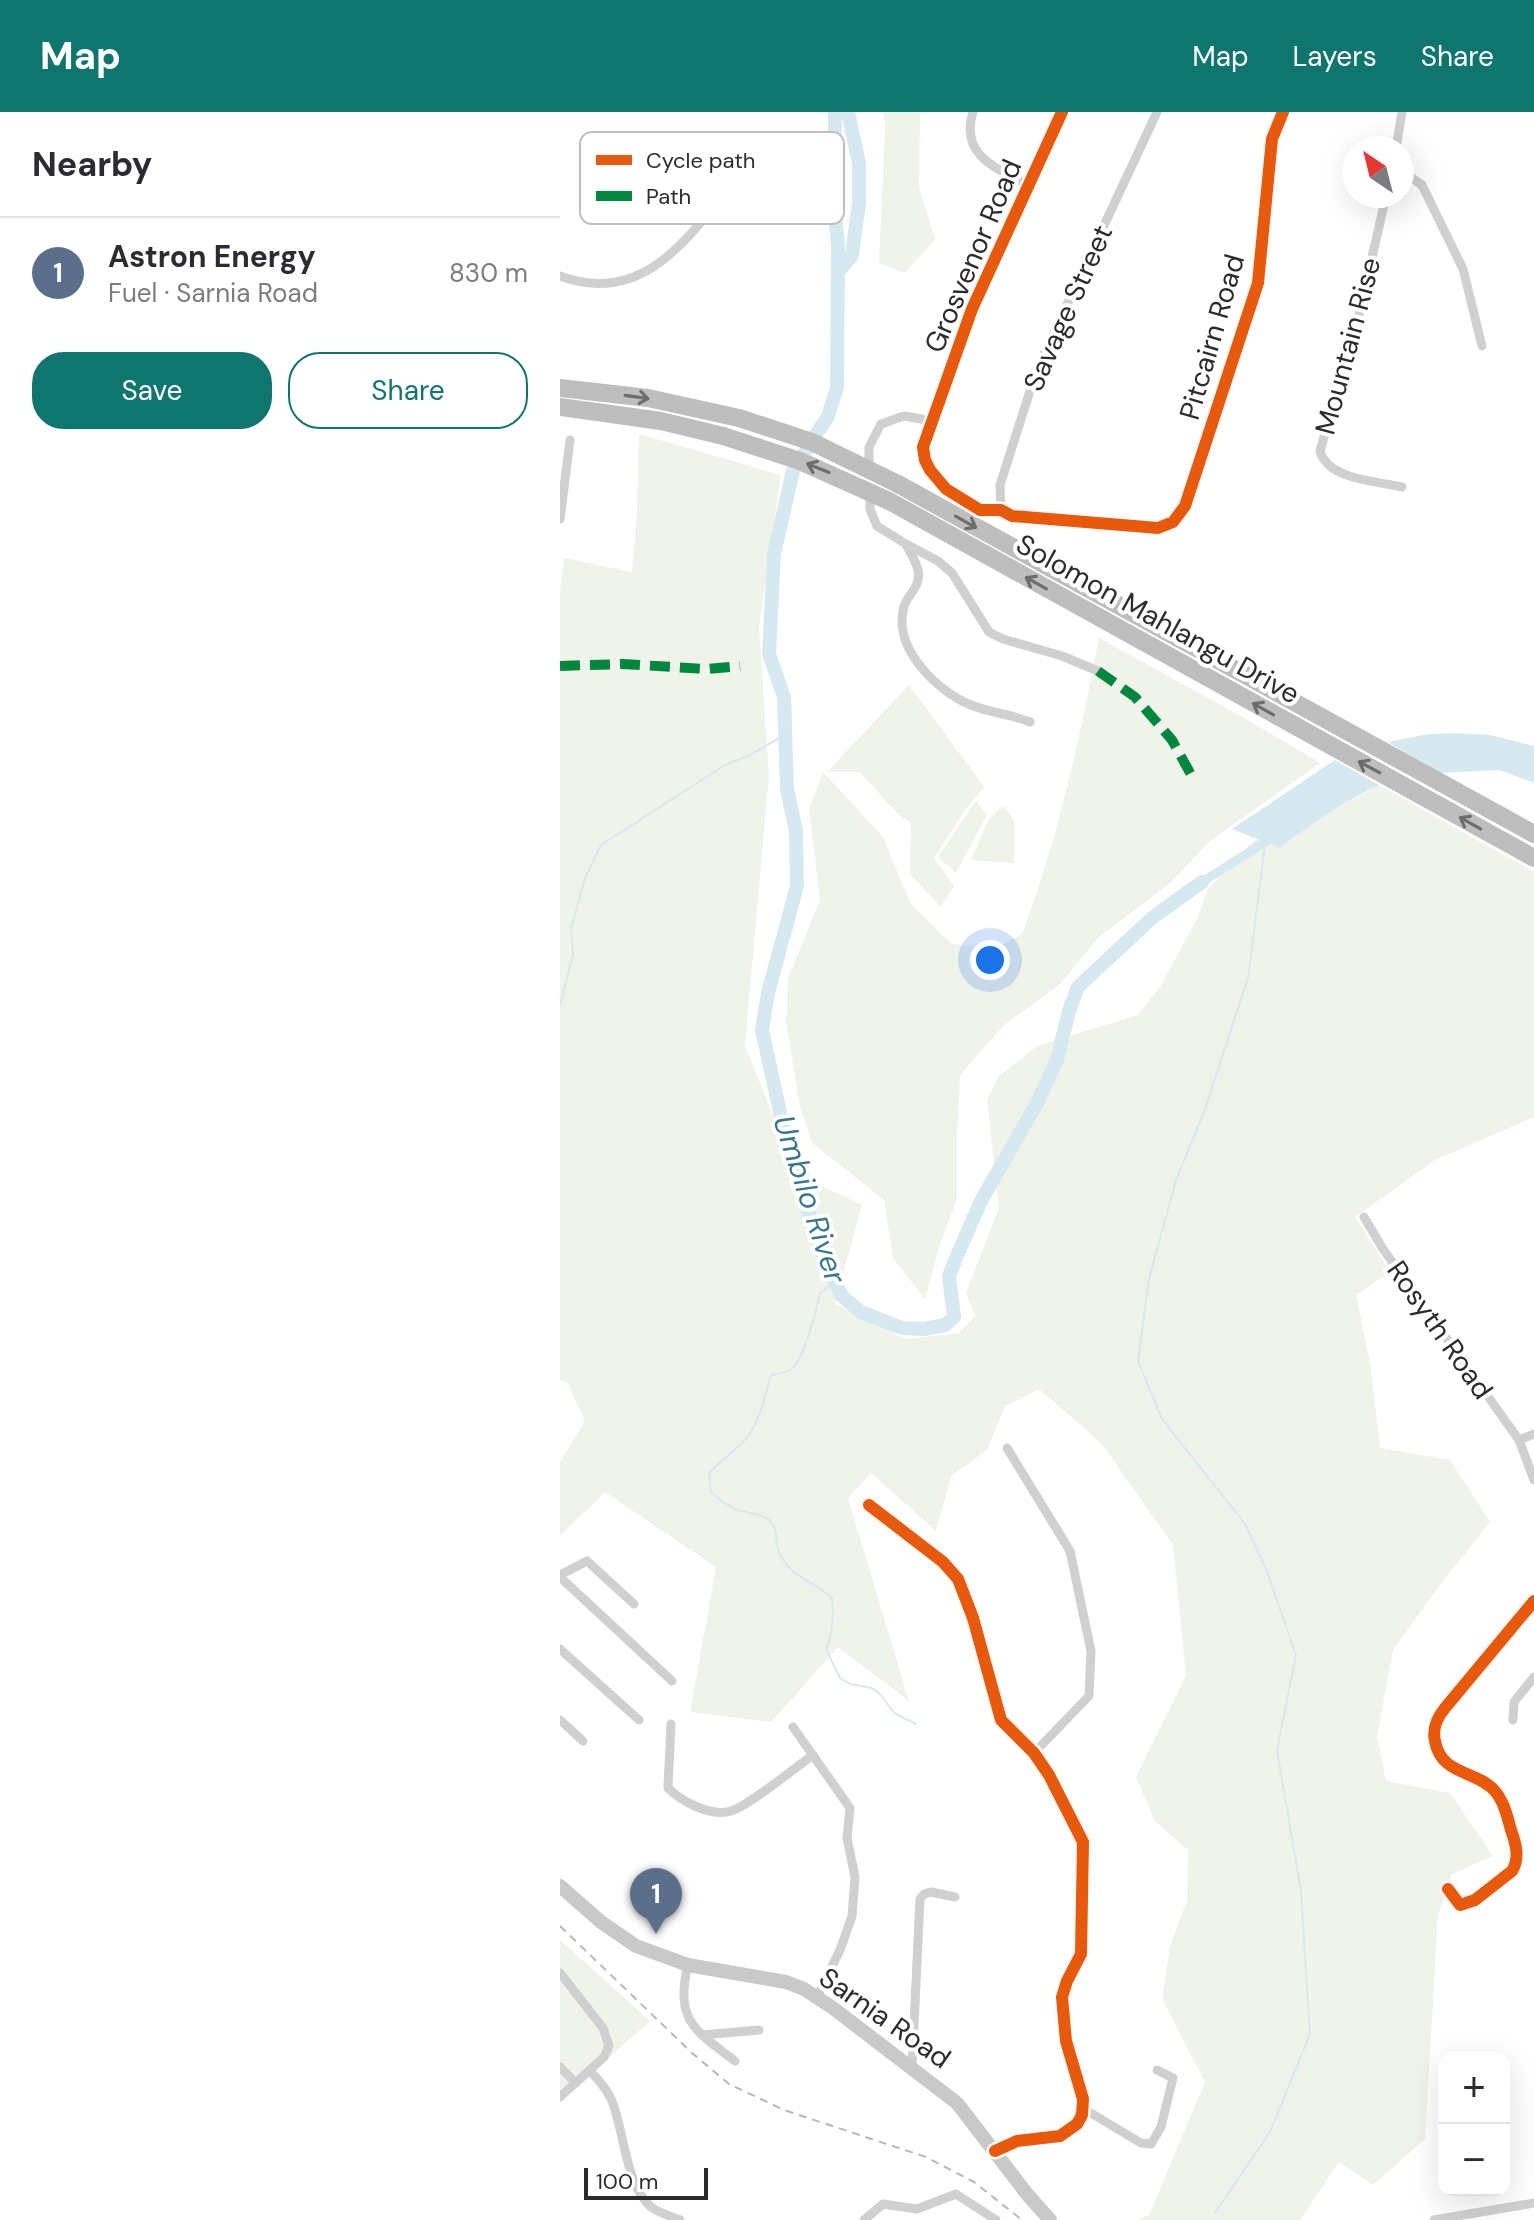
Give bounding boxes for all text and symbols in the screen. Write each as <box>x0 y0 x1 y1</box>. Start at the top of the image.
text: Map <box>40 31 121 81</box>
text: Map <box>1192 38 1249 75</box>
text: Layers <box>1293 38 1377 75</box>
text: Share <box>1421 38 1494 75</box>
legend <box>580 132 844 224</box>
north arrow <box>1342 136 1414 208</box>
text: Nearby <box>32 142 152 187</box>
text: Cycle path <box>646 146 756 175</box>
street label: Grosvenor Road <box>916 154 1030 358</box>
text: Path <box>646 182 691 211</box>
street label: Savage Street <box>1015 219 1121 397</box>
text: Astron Energy <box>108 237 316 276</box>
street label: Pitcairn Road <box>1171 250 1253 424</box>
street label: Mountain Rise <box>1307 253 1389 439</box>
text: 1 <box>53 256 63 290</box>
text: 830 m <box>449 256 528 290</box>
text: Fuel · Sarnia Road <box>108 276 318 310</box>
button: Save <box>32 352 272 429</box>
button: Share <box>288 352 528 429</box>
one-way arrow <box>624 390 650 405</box>
one-way arrow <box>806 460 831 475</box>
one-way arrow <box>954 515 978 530</box>
street label: Solomon Mahlangu Drive <box>1010 526 1306 712</box>
one-way arrow <box>1025 575 1048 591</box>
one-way arrow <box>1252 701 1276 716</box>
one-way arrow <box>1357 759 1381 774</box>
one-way arrow <box>1458 815 1482 830</box>
your location <box>970 940 1010 980</box>
water label: Umbilo River <box>765 1110 856 1289</box>
street label: Rosyth Road <box>1379 1253 1501 1407</box>
pin: 1 <box>630 1868 682 1934</box>
street label: Sarnia Road <box>812 1959 958 2077</box>
map controls <box>1438 2052 1510 2196</box>
button: + <box>1438 2052 1510 2124</box>
button: − <box>1438 2124 1510 2196</box>
scale bar <box>584 2164 708 2200</box>
text: 100 m <box>596 2167 658 2196</box>

